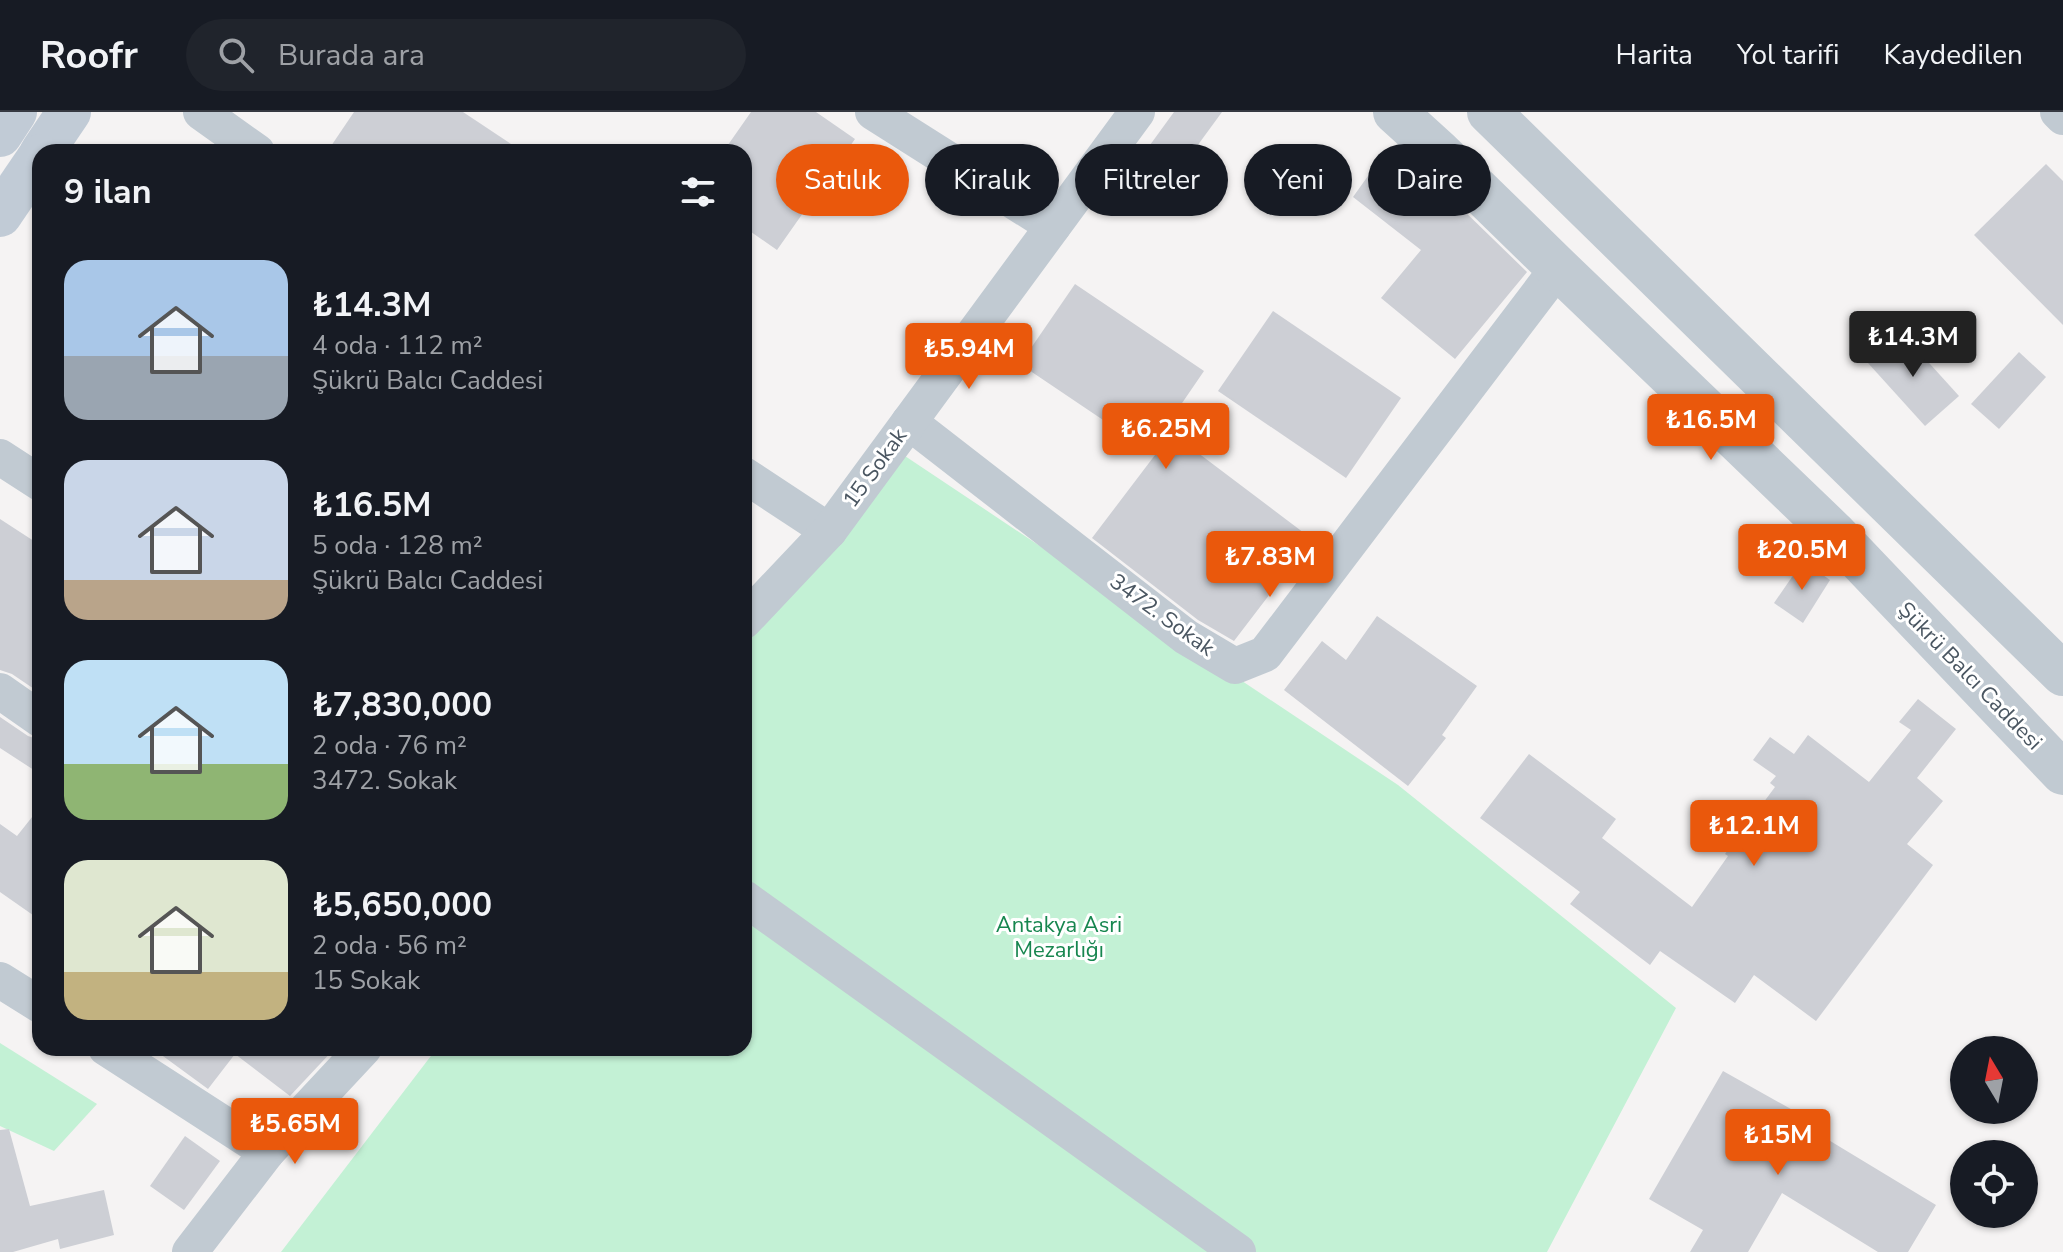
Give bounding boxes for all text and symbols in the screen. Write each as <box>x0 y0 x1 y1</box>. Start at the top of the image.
search box <box>186 19 746 91</box>
text: Roofr <box>40 30 138 81</box>
icon: search <box>214 33 258 77</box>
text: Burada ara <box>278 35 425 76</box>
text: Harita <box>1616 36 1693 74</box>
text: Yol tarifi <box>1737 36 1839 74</box>
text: Kaydedilen <box>1883 36 2023 74</box>
chip: Satılık <box>776 144 909 216</box>
chip: Kiralık <box>925 144 1059 216</box>
chip: Filtreler <box>1075 144 1228 216</box>
chip: Yeni <box>1244 144 1352 216</box>
chip: Daire <box>1368 144 1491 216</box>
text: 9 ilan <box>64 169 152 215</box>
icon: filters <box>676 170 720 214</box>
text: ₺14.3M <box>312 282 432 328</box>
icon: home <box>128 292 224 388</box>
pin: ₺14.3M <box>1848 311 1978 379</box>
text: ₺14.3M <box>1867 319 1959 354</box>
pin: ₺5.94M <box>904 323 1034 391</box>
text: 4 oda · 112 m² <box>312 328 483 363</box>
text: ₺5.94M <box>923 331 1015 366</box>
text: Şükrü Balcı Caddesi <box>312 363 543 398</box>
pin: ₺16.5M <box>1646 394 1776 462</box>
text: ₺16.5M <box>1665 402 1757 437</box>
pin: ₺6.25M <box>1101 403 1231 471</box>
text: ₺6.25M <box>1120 411 1212 446</box>
street label: 15 Sokak <box>836 421 915 514</box>
text: ₺16.5M <box>312 482 432 528</box>
icon: home <box>128 492 224 588</box>
pin: ₺20.5M <box>1737 524 1867 592</box>
text: 5 oda · 128 m² <box>312 528 483 563</box>
pin: ₺7.83M <box>1205 531 1335 599</box>
text: ₺20.5M <box>1756 532 1848 567</box>
text: ₺7.83M <box>1224 539 1316 574</box>
text: Şükrü Balcı Caddesi <box>312 563 543 598</box>
street label: 3472. Sokak <box>1104 567 1221 664</box>
street label: Şükrü Balcı Caddesi <box>1891 595 2049 757</box>
text: ₺7,830,000 <box>312 682 492 728</box>
icon: home <box>128 692 224 788</box>
text: 2 oda · 76 m² <box>312 728 467 763</box>
text: 3472. Sokak <box>312 763 457 798</box>
pin: ₺12.1M <box>1689 800 1819 868</box>
text: ₺12.1M <box>1708 808 1800 843</box>
text: ₺5,650,000 <box>312 882 492 928</box>
icon: home <box>128 892 224 988</box>
park label: Antakya Asri Mezarlığı <box>996 910 1122 965</box>
text: 2 oda · 56 m² <box>312 928 467 963</box>
text: 15 Sokak <box>312 963 420 998</box>
north arrow <box>1950 1036 2038 1124</box>
map controls <box>1950 1036 2038 1228</box>
pin: ₺5.65M <box>230 1098 360 1166</box>
text: ₺5.65M <box>249 1106 341 1141</box>
pin: ₺15M <box>1731 1109 1825 1177</box>
text: ₺15M <box>1743 1117 1813 1152</box>
button: locate <box>1950 1140 2038 1228</box>

